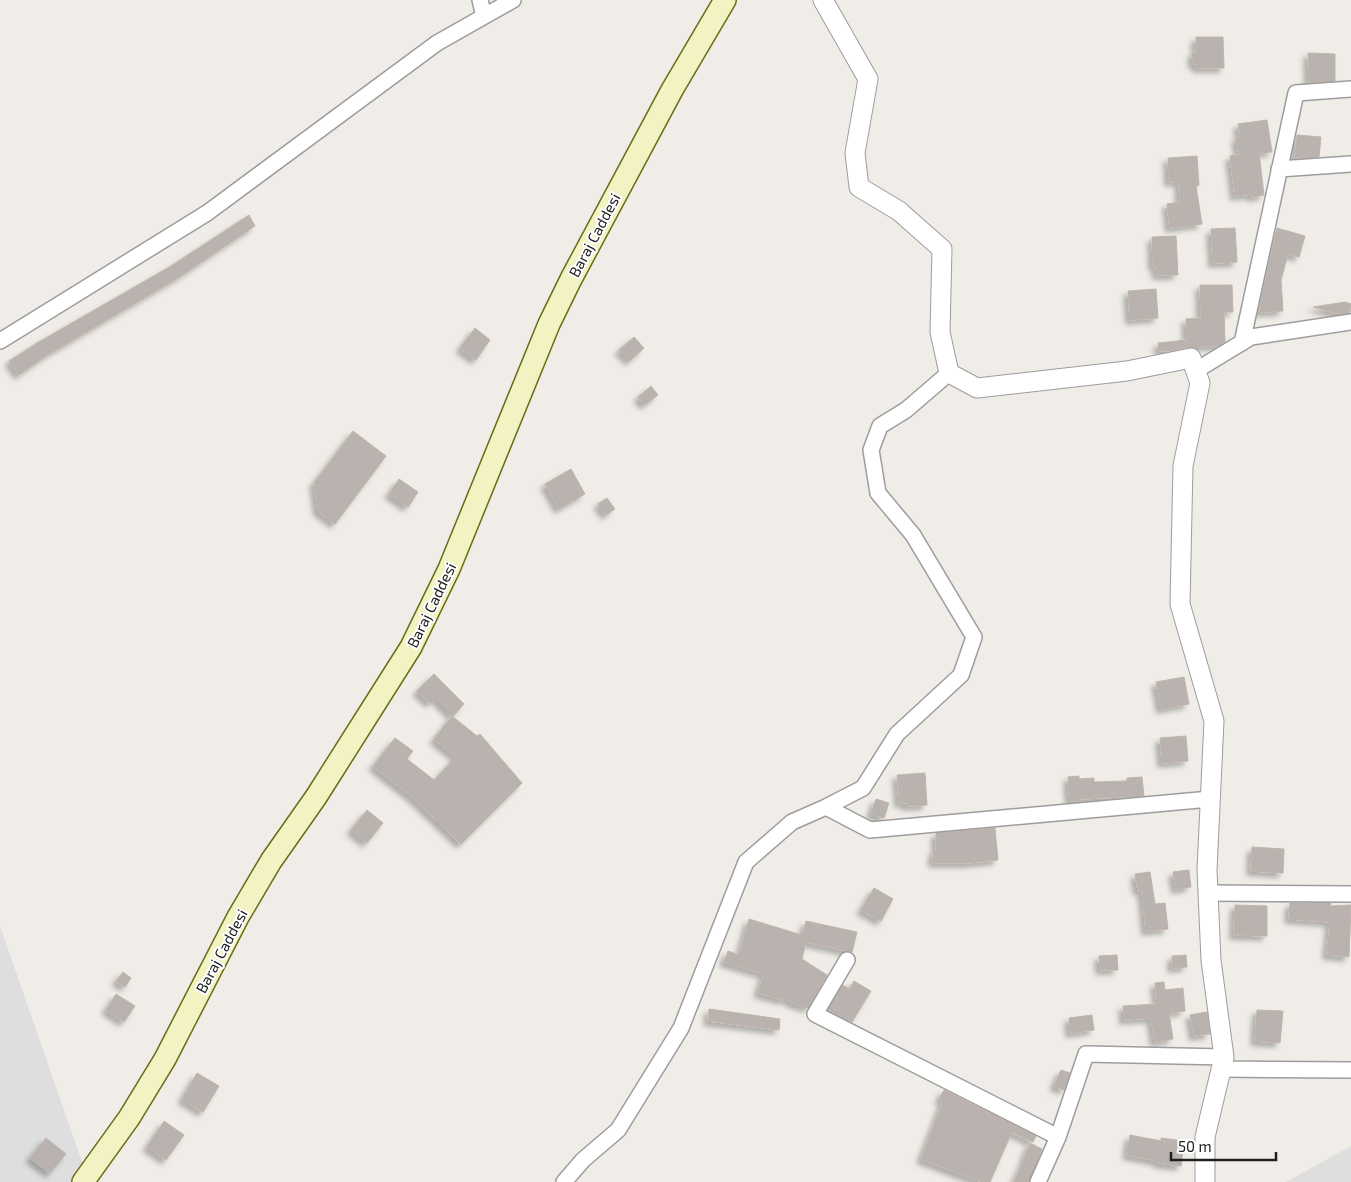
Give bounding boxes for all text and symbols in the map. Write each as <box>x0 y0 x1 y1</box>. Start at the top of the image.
street label: Baraj Caddesi <box>564 190 624 280</box>
street label: Baraj Caddesi <box>403 560 460 651</box>
street label: Baraj Caddesi <box>191 906 251 996</box>
scale bar <box>1171 1130 1276 1162</box>
text: 50 m <box>1178 1137 1212 1155</box>

